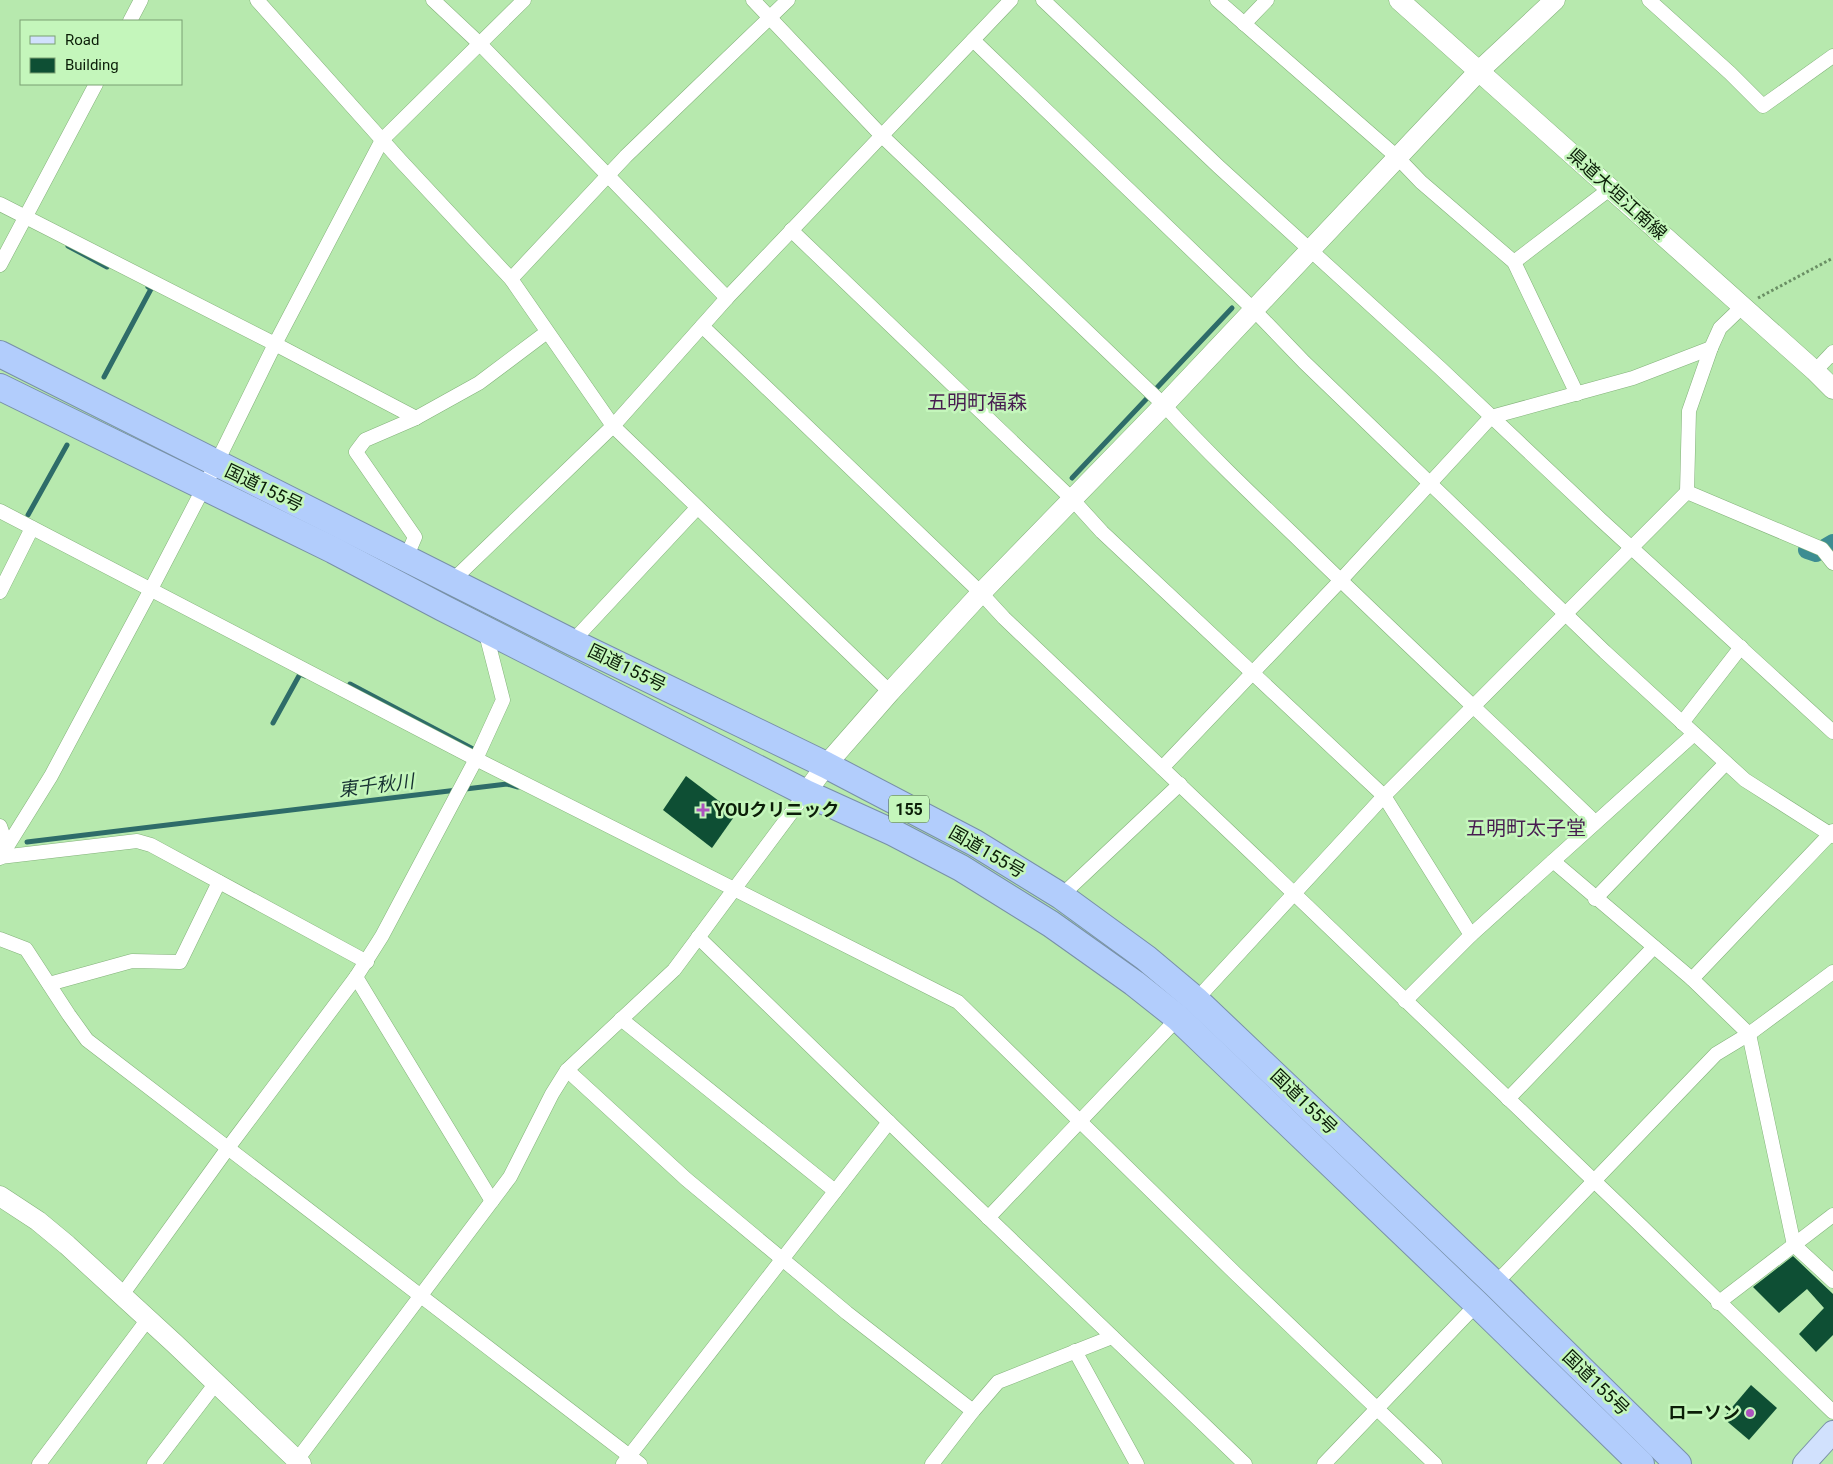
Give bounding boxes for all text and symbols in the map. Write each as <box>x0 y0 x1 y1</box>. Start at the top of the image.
legend <box>20 20 182 85</box>
text: Road <box>65 31 99 49</box>
text: Building <box>65 56 119 74</box>
street label: 県道大垣江南線 <box>1563 144 1671 244</box>
district label: 五明町福森 <box>927 390 1027 414</box>
street label: 国道155号 <box>222 460 307 515</box>
street label: 国道155号 <box>585 640 670 695</box>
water label: 東千秋川 <box>337 769 417 802</box>
road number: 155 <box>889 796 929 822</box>
place label: YOUクリニック <box>714 799 839 820</box>
marker: YOUクリニック <box>696 803 710 817</box>
district label: 五明町太子堂 <box>1466 816 1586 840</box>
street label: 国道155号 <box>945 821 1029 882</box>
street label: 国道155号 <box>1267 1065 1342 1138</box>
street label: 国道155号 <box>1559 1346 1634 1419</box>
place label: ローソン <box>1668 1402 1740 1423</box>
marker: ローソン <box>1744 1407 1756 1419</box>

